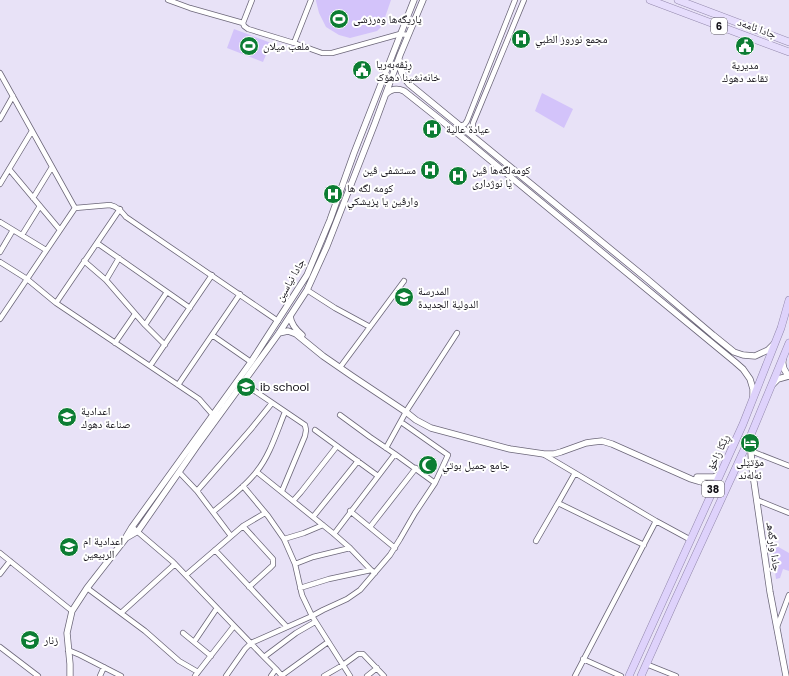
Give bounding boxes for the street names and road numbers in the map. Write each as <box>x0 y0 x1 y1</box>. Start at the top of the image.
street label: جادا ئامەد <box>735 14 779 42</box>
road number: 6 <box>711 18 727 34</box>
street label: جادا نیاسین <box>271 256 309 304</box>
street label: ڕێکا زاخۆ <box>703 431 734 473</box>
road number: 38 <box>702 481 724 497</box>
street label: جادا وارگه‌هـ <box>763 520 785 573</box>

